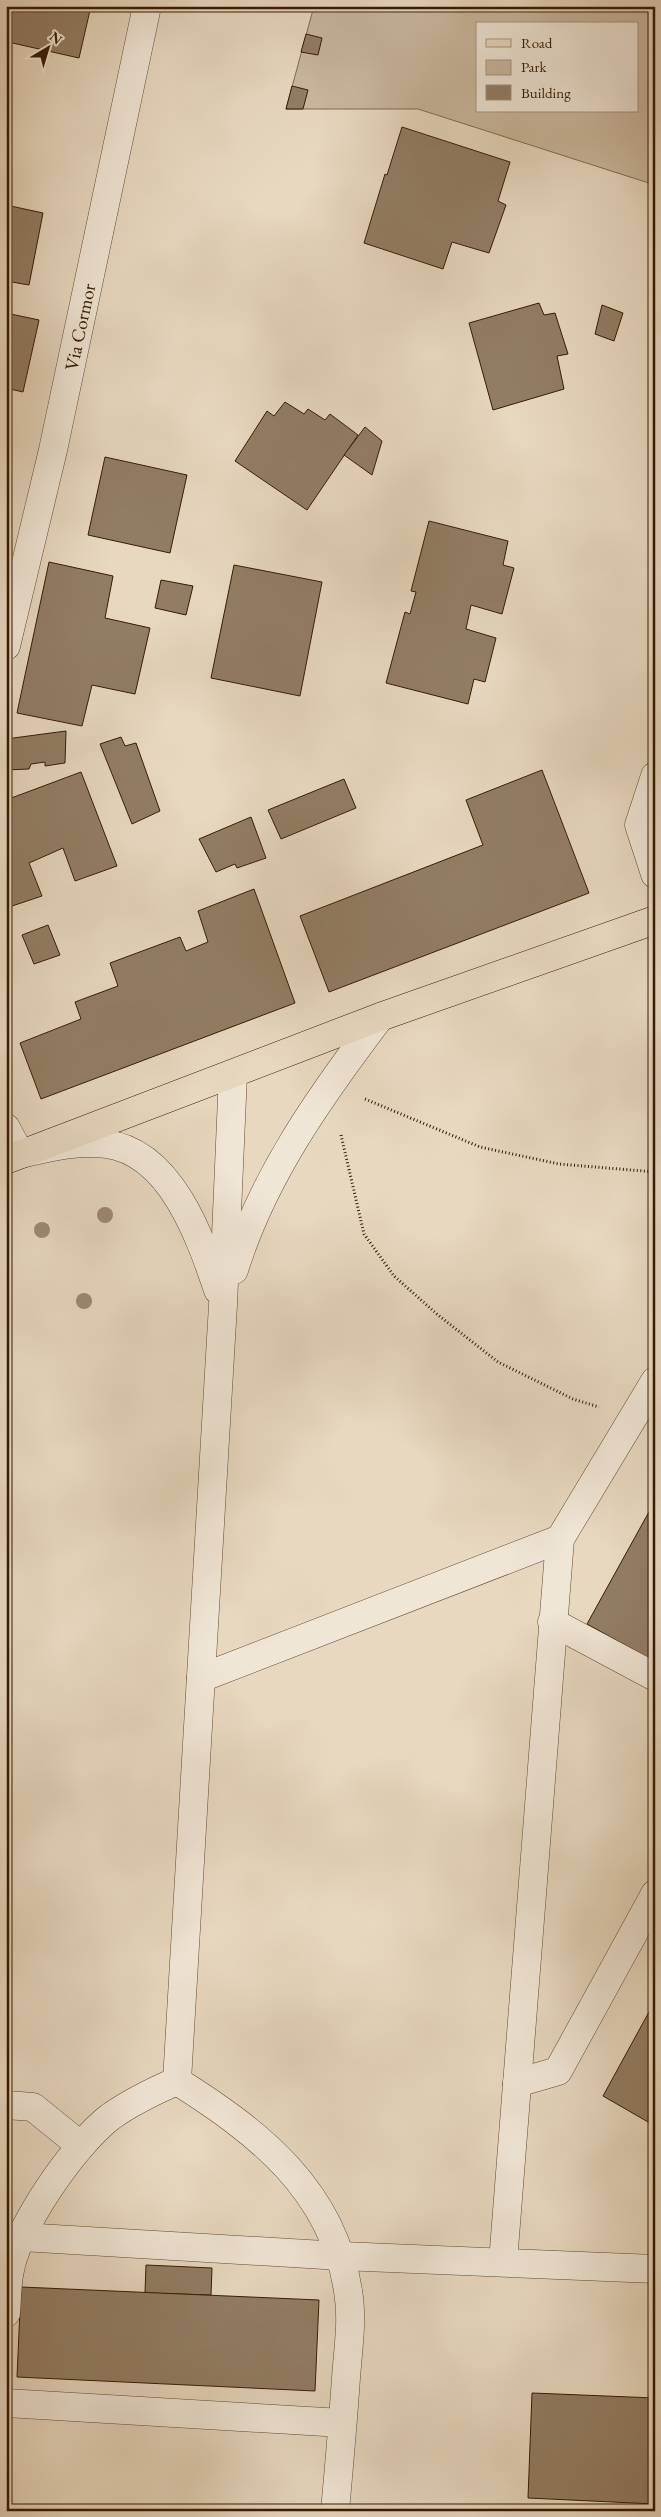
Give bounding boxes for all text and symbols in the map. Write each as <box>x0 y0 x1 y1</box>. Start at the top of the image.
north arrow <box>22 22 72 72</box>
legend <box>476 22 638 112</box>
text: N <box>46 27 67 49</box>
text: Road <box>521 33 553 52</box>
text: Park <box>521 57 548 76</box>
text: Building <box>521 83 571 102</box>
street label: Via Cormor <box>59 281 102 373</box>

